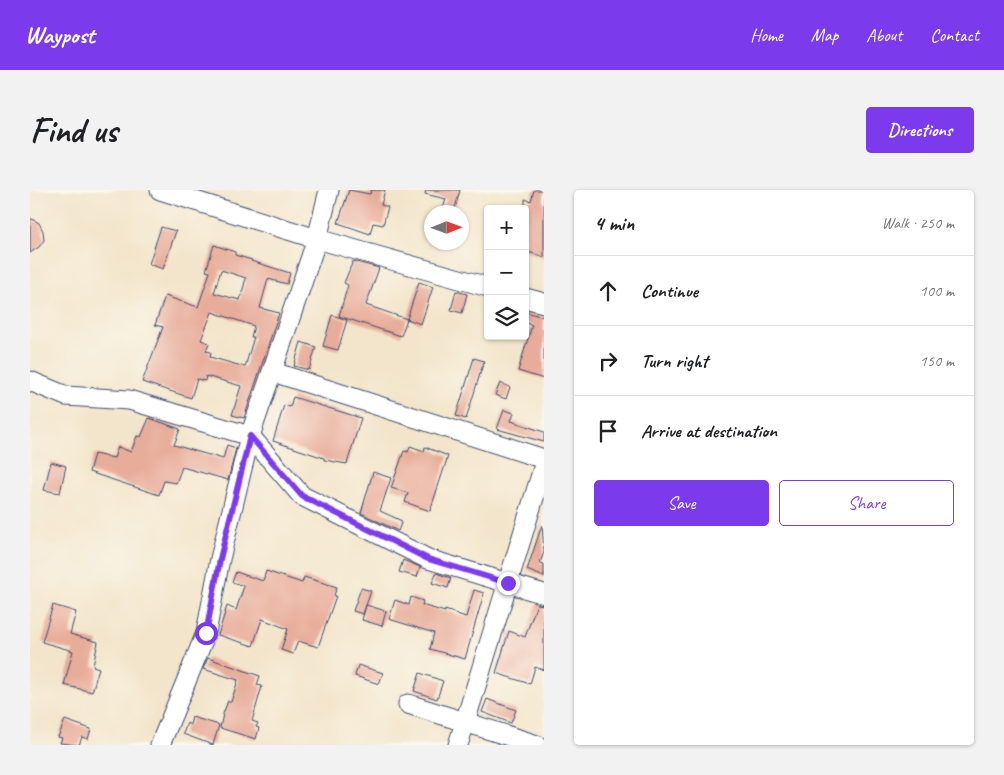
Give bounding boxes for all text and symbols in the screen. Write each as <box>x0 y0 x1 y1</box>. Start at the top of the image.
text: Waypost <box>25 20 95 50</box>
text: Home <box>750 24 783 46</box>
text: Map <box>811 24 838 46</box>
text: About <box>866 24 902 46</box>
text: Contact <box>930 24 979 46</box>
button: Directions <box>866 107 974 153</box>
text: Find us <box>30 108 117 153</box>
north arrow <box>424 205 469 250</box>
map controls <box>484 205 529 340</box>
button: + <box>484 205 529 250</box>
text: 4 min <box>594 210 634 236</box>
text: Walk · 250 m <box>882 213 954 233</box>
button: − <box>484 250 529 295</box>
icon: ahead <box>594 277 622 305</box>
text: Continue <box>641 279 698 303</box>
text: 100 m <box>920 281 954 301</box>
button: layers <box>484 295 529 340</box>
icon: right <box>594 347 622 375</box>
text: Turn right <box>641 349 708 373</box>
text: 150 m <box>920 351 954 371</box>
icon: arrive <box>594 417 622 445</box>
text: Arrive at destination <box>641 419 777 443</box>
button: Save <box>594 480 769 526</box>
button: Share <box>779 480 954 526</box>
route end <box>497 572 520 595</box>
route start <box>195 622 218 645</box>

